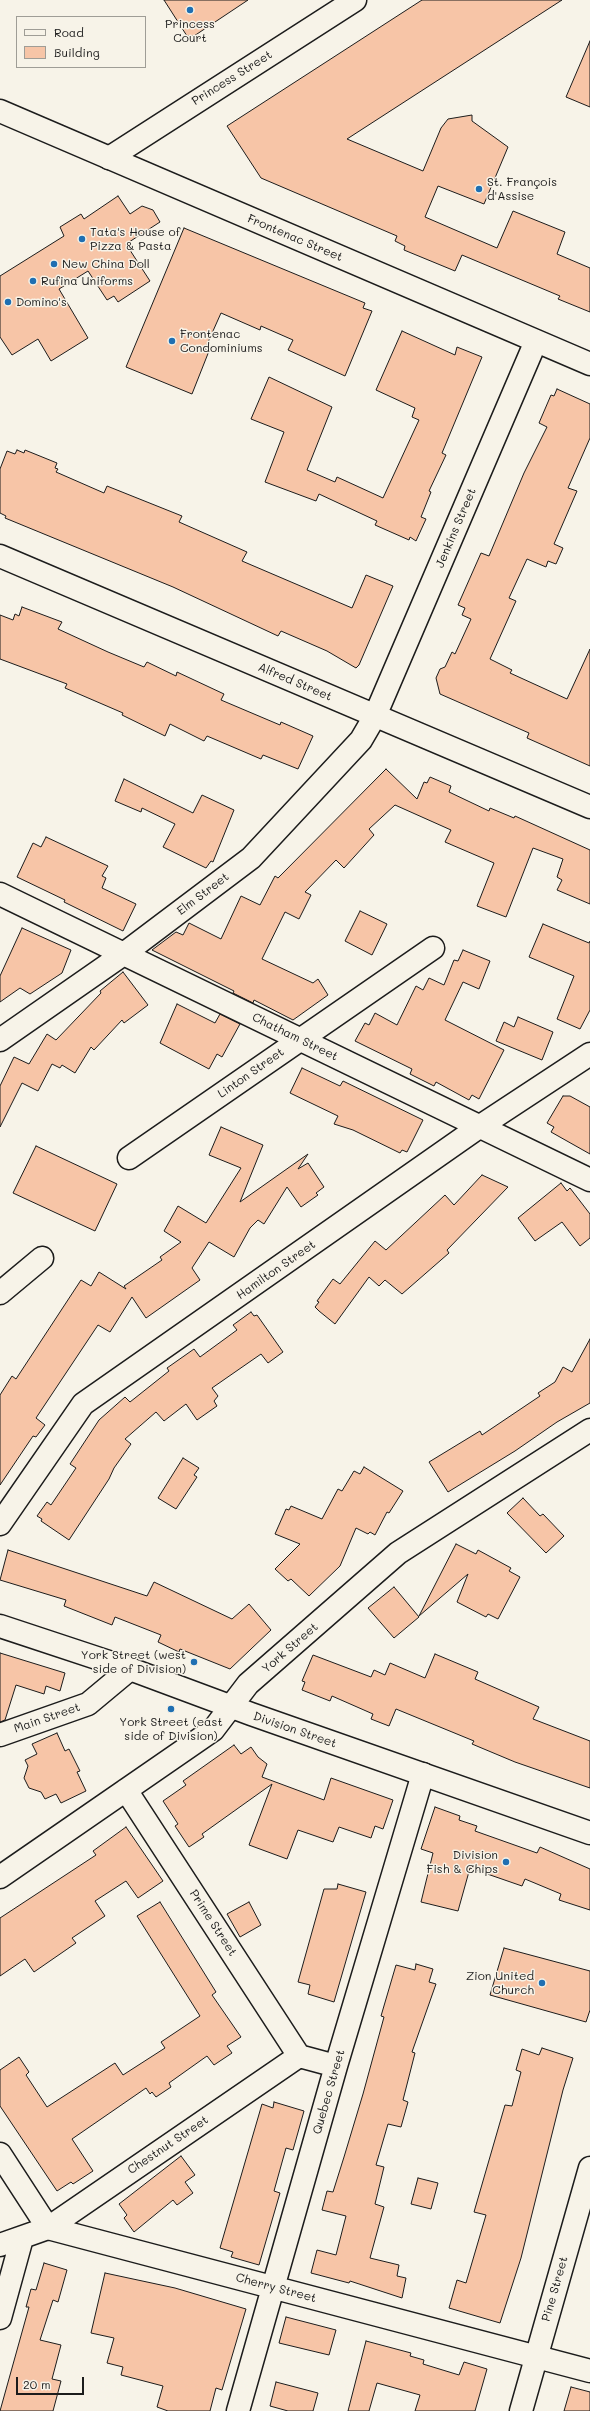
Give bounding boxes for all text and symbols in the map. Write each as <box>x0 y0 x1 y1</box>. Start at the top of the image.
marker: Princess Court <box>185 5 195 15</box>
legend <box>16 16 146 68</box>
place label: Princess Court <box>165 17 215 45</box>
text: Road <box>54 24 84 40</box>
text: Building <box>54 44 100 60</box>
street label: Princess Street <box>189 48 275 108</box>
place label: St. François d'Assise <box>487 175 557 203</box>
marker: St. François d'Assise <box>474 184 484 194</box>
street label: Frontenac Street <box>245 211 345 265</box>
place label: Tata's House of Pizza & Pasta <box>90 225 180 253</box>
marker: Tata's House of Pizza & Pasta <box>77 234 87 244</box>
place label: New China Doll <box>62 257 150 271</box>
marker: New China Doll <box>49 259 59 269</box>
place label: Rufina Uniforms <box>41 274 133 288</box>
marker: Rufina Uniforms <box>28 276 38 286</box>
place label: Domino's <box>16 295 67 309</box>
marker: Domino's <box>3 297 13 307</box>
place label: Frontenac Condominiums <box>180 327 263 355</box>
marker: Frontenac Condominiums <box>167 336 177 346</box>
street label: Jenkins Street <box>433 486 479 570</box>
street label: Alfred Street <box>256 660 334 704</box>
street label: Elm Street <box>174 870 232 918</box>
street label: Chatham Street <box>250 1010 340 1064</box>
street label: Linton Street <box>215 1045 287 1101</box>
street label: Hamilton Street <box>234 1237 318 1303</box>
street label: York Street <box>259 1620 321 1676</box>
place label: York Street (west side of Division) <box>81 1648 186 1676</box>
marker: York Street (west side of Division) <box>189 1657 199 1667</box>
street label: Main Street <box>12 1700 82 1736</box>
marker: York Street (east side of Division) <box>166 1704 176 1714</box>
street label: Division Street <box>251 1709 339 1751</box>
place label: York Street (east side of Division) <box>119 1715 223 1743</box>
place label: Division Fish & Chips <box>426 1848 498 1876</box>
marker: Division Fish & Chips <box>501 1857 511 1867</box>
street label: Prime Street <box>186 1887 240 1959</box>
place label: Zion United Church <box>466 1969 534 1997</box>
marker: Zion United Church <box>537 1978 547 1988</box>
street label: Quebec Street <box>310 2048 348 2136</box>
street label: Chestnut Street <box>125 2113 211 2177</box>
street label: Pine Street <box>539 2255 571 2323</box>
street label: Cherry Street <box>234 2270 318 2306</box>
scale bar <box>18 2369 86 2395</box>
text: 20 m <box>23 2376 51 2392</box>

